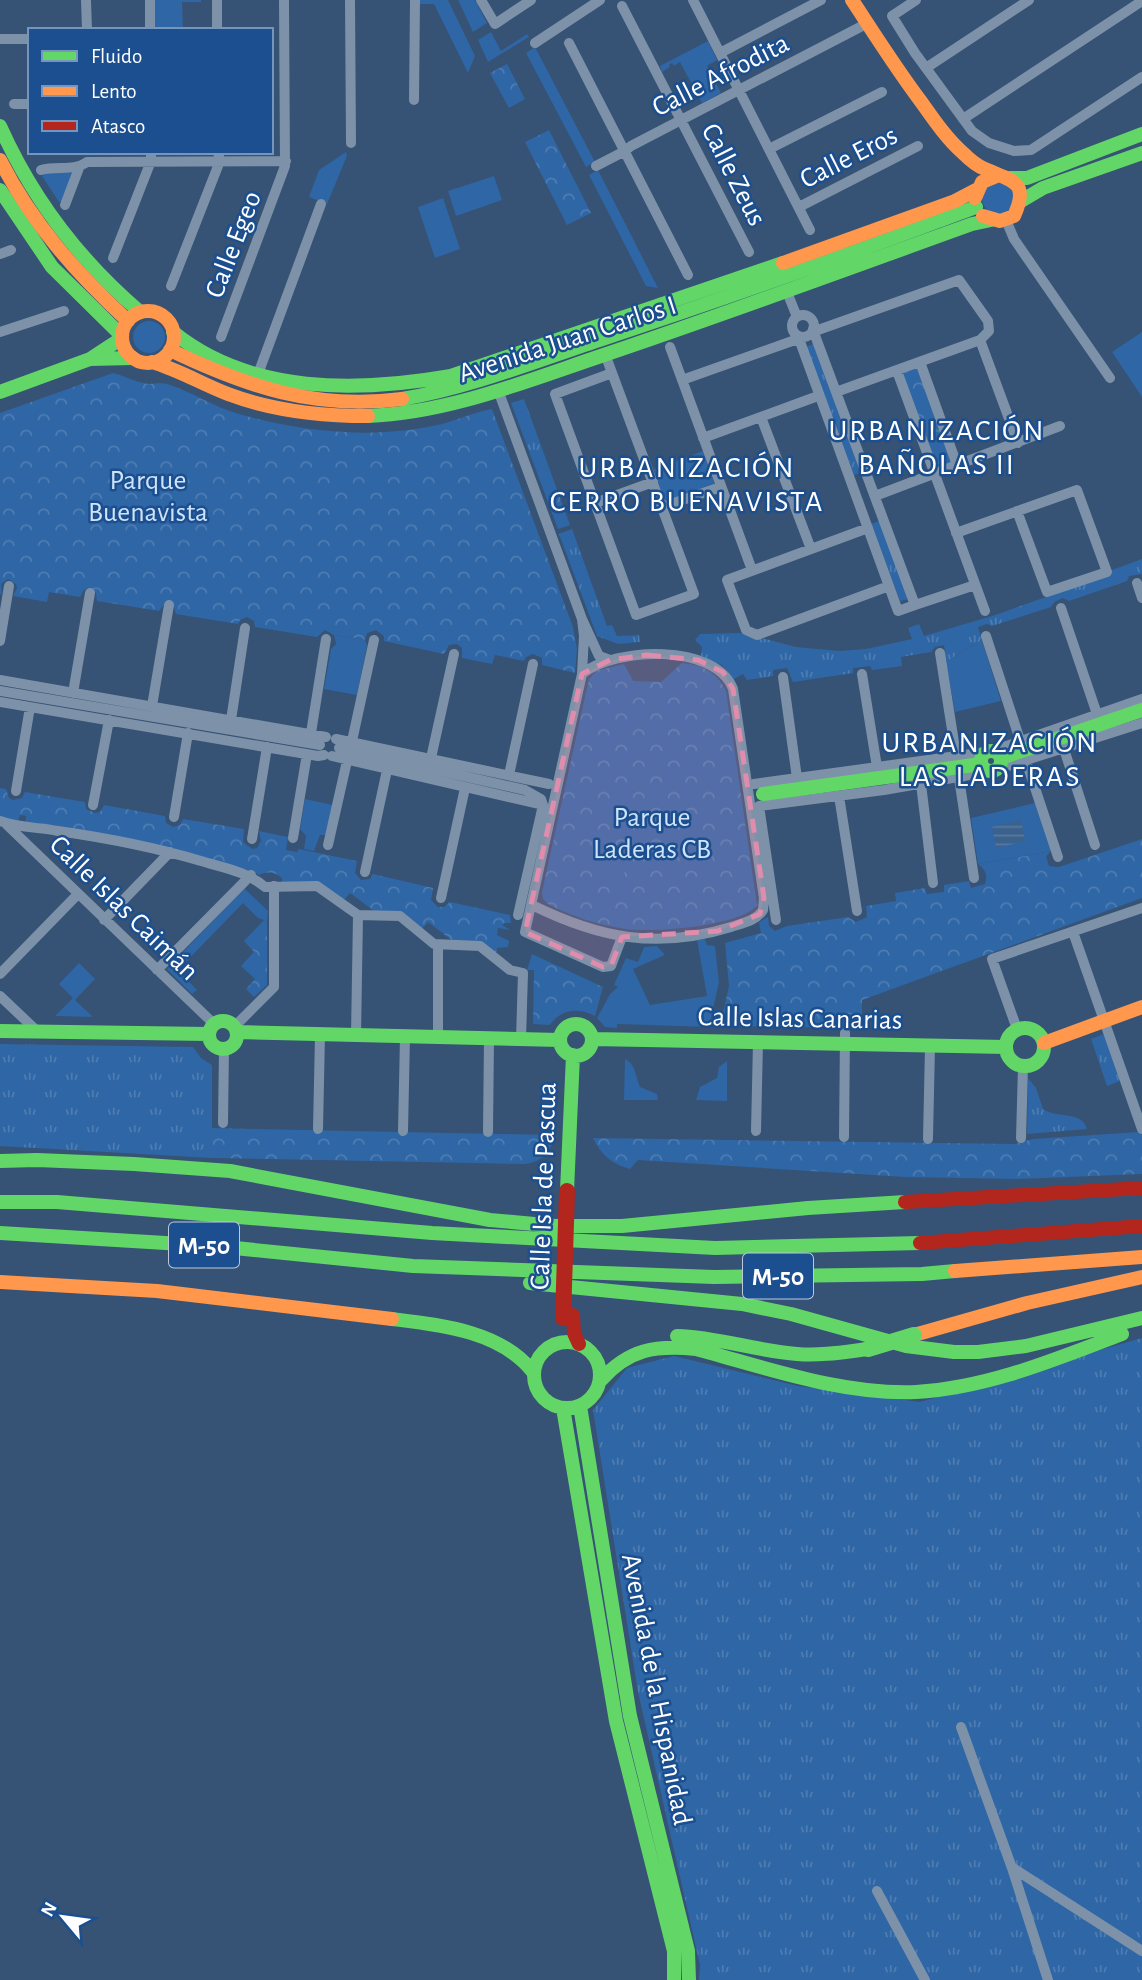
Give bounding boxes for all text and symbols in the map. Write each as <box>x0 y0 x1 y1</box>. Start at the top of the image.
legend <box>28 28 273 154</box>
street label: Calle Afrodita <box>648 29 794 122</box>
text: Fluido <box>91 46 142 67</box>
text: Lento <box>91 81 137 102</box>
text: Atasco <box>91 116 145 137</box>
street label: Calle Zeus <box>696 119 771 230</box>
street label: Calle Eros <box>796 121 902 194</box>
street label: Calle Egeo <box>201 188 267 302</box>
street label: Avenida Juan Carlos I <box>455 291 680 388</box>
district label: URBANIZACIÓN BAÑOLAS II <box>829 414 1045 480</box>
district label: URBANIZACIÓN CERRO BUENAVISTA <box>550 451 824 517</box>
park label: Parque Buenavista <box>88 467 208 527</box>
district label: URBANIZACIÓN LAS LADERAS <box>882 726 1098 792</box>
park label: Parque Laderas CB <box>593 804 711 864</box>
street label: Calle Islas Caimán <box>44 831 203 986</box>
street label: Calle Islas Canarias <box>698 1003 902 1035</box>
street label: Calle Isla de Pascua <box>526 1082 562 1290</box>
road number: M-50 <box>169 1222 239 1268</box>
road number: M-50 <box>743 1254 813 1298</box>
street label: Avenida de la Hispanidad <box>616 1551 696 1828</box>
north arrow <box>28 1882 98 1952</box>
text: N <box>38 1899 61 1920</box>

